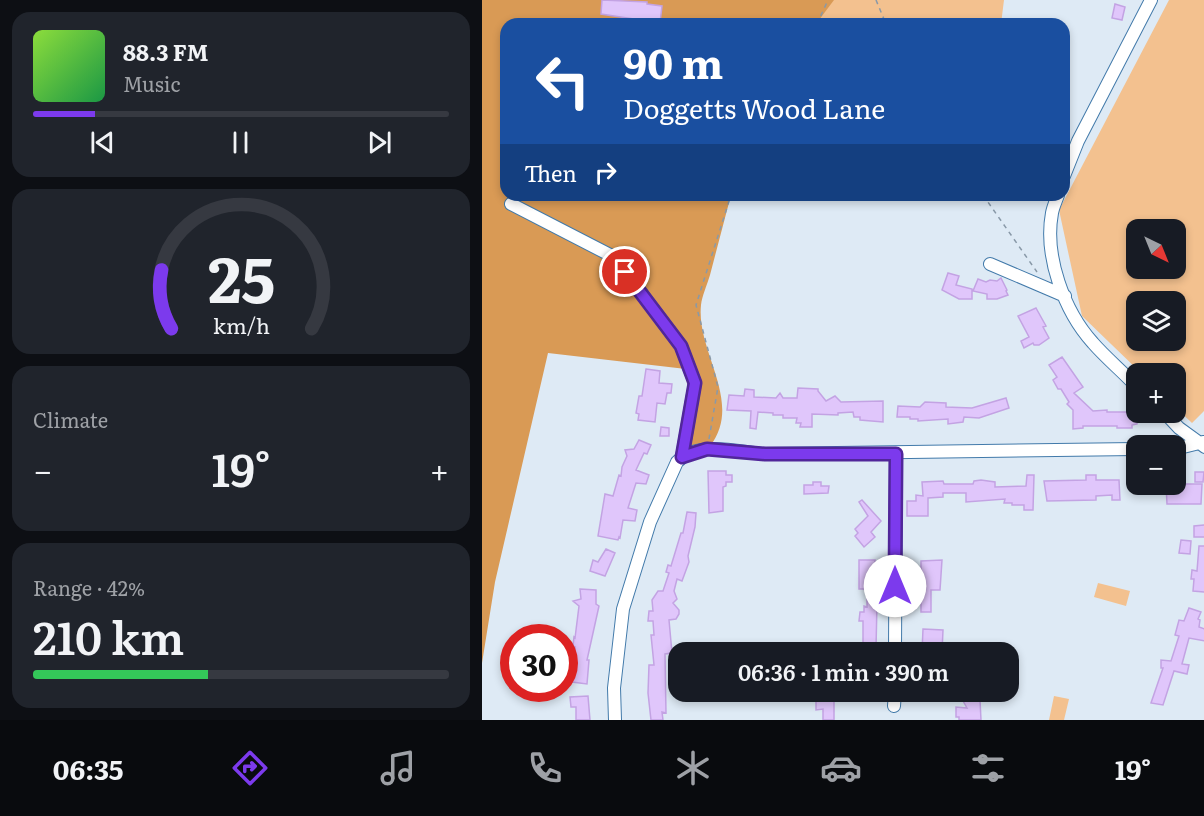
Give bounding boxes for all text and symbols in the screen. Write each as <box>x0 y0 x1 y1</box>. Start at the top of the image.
text: 90 m <box>623 30 723 92</box>
text: 88.3 FM <box>123 35 208 68</box>
icon: left <box>524 42 602 120</box>
text: Music <box>123 68 180 98</box>
text: Doggetts Wood Lane <box>623 87 885 127</box>
icon: previous <box>86 126 119 159</box>
icon: pause <box>224 126 257 159</box>
icon: next <box>363 126 396 159</box>
text: Then <box>524 156 577 189</box>
icon: right <box>589 156 622 189</box>
north arrow <box>1126 219 1186 279</box>
map controls <box>1126 219 1186 495</box>
text: 25 <box>207 230 275 322</box>
pin <box>599 246 650 297</box>
icon: arrive <box>608 255 641 288</box>
button: layers <box>1126 291 1186 351</box>
text: km/h <box>212 309 270 341</box>
button: + <box>1126 363 1186 423</box>
text: Climate <box>33 404 108 434</box>
text: 19° <box>212 434 270 501</box>
button: − <box>1126 435 1186 495</box>
text: − <box>33 444 52 493</box>
text: + <box>430 444 449 493</box>
position arrow <box>863 554 927 618</box>
text: Range · 42% <box>33 572 145 602</box>
text: 210 km <box>33 602 184 669</box>
speed limit sign: 30 <box>500 624 578 702</box>
text: 06:36 · 1 min · 390 m <box>738 655 949 688</box>
icon: directions <box>229 747 271 789</box>
icon: music <box>377 747 419 789</box>
icon: phone <box>524 747 566 789</box>
icon: climate <box>672 747 714 789</box>
icon: car <box>820 747 862 789</box>
icon: filters <box>967 747 1009 789</box>
text: 06:35 <box>53 748 124 788</box>
text: 19° <box>1115 748 1151 788</box>

